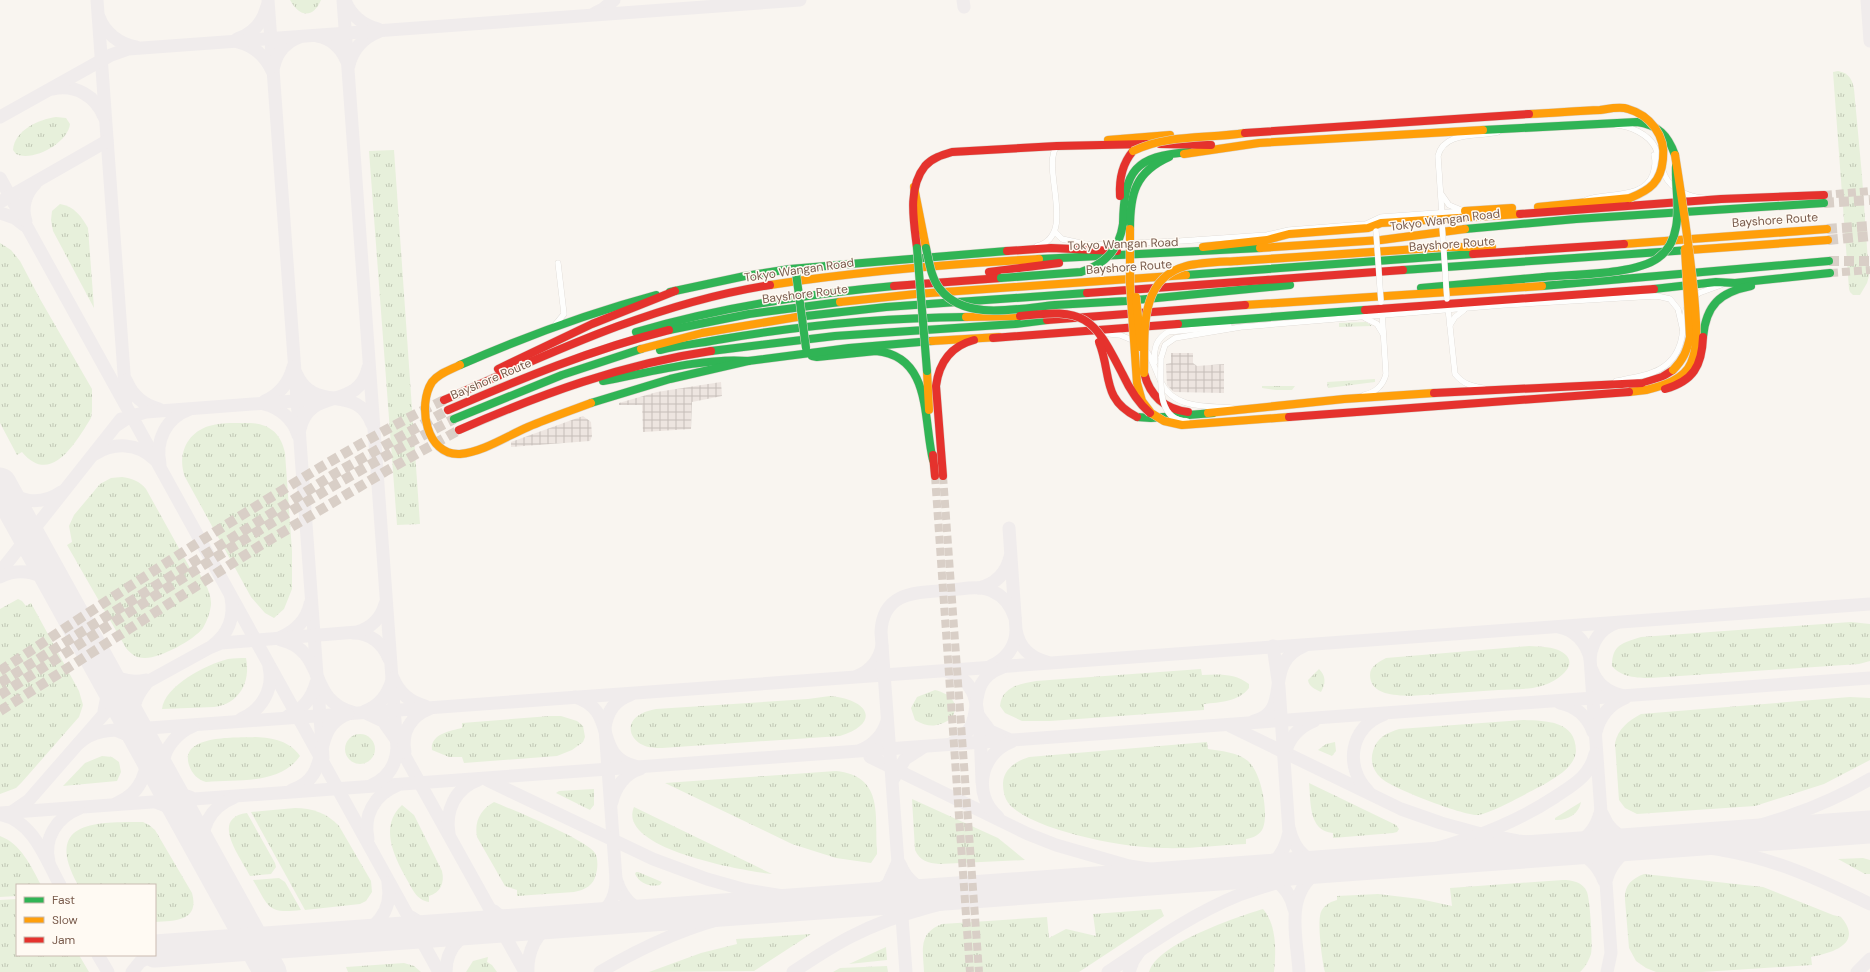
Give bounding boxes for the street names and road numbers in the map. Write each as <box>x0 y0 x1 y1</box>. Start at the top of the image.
street label: Tokyo Wangan Road <box>1389 205 1501 235</box>
street label: Bayshore Route <box>1731 209 1819 231</box>
street label: Bayshore Route <box>1408 233 1496 255</box>
street label: Tokyo Wangan Road <box>1067 234 1179 254</box>
street label: Tokyo Wangan Road <box>743 254 855 286</box>
street label: Bayshore Route <box>1085 256 1173 278</box>
street label: Bayshore Route <box>761 281 849 307</box>
street label: Bayshore Route <box>448 355 534 403</box>

